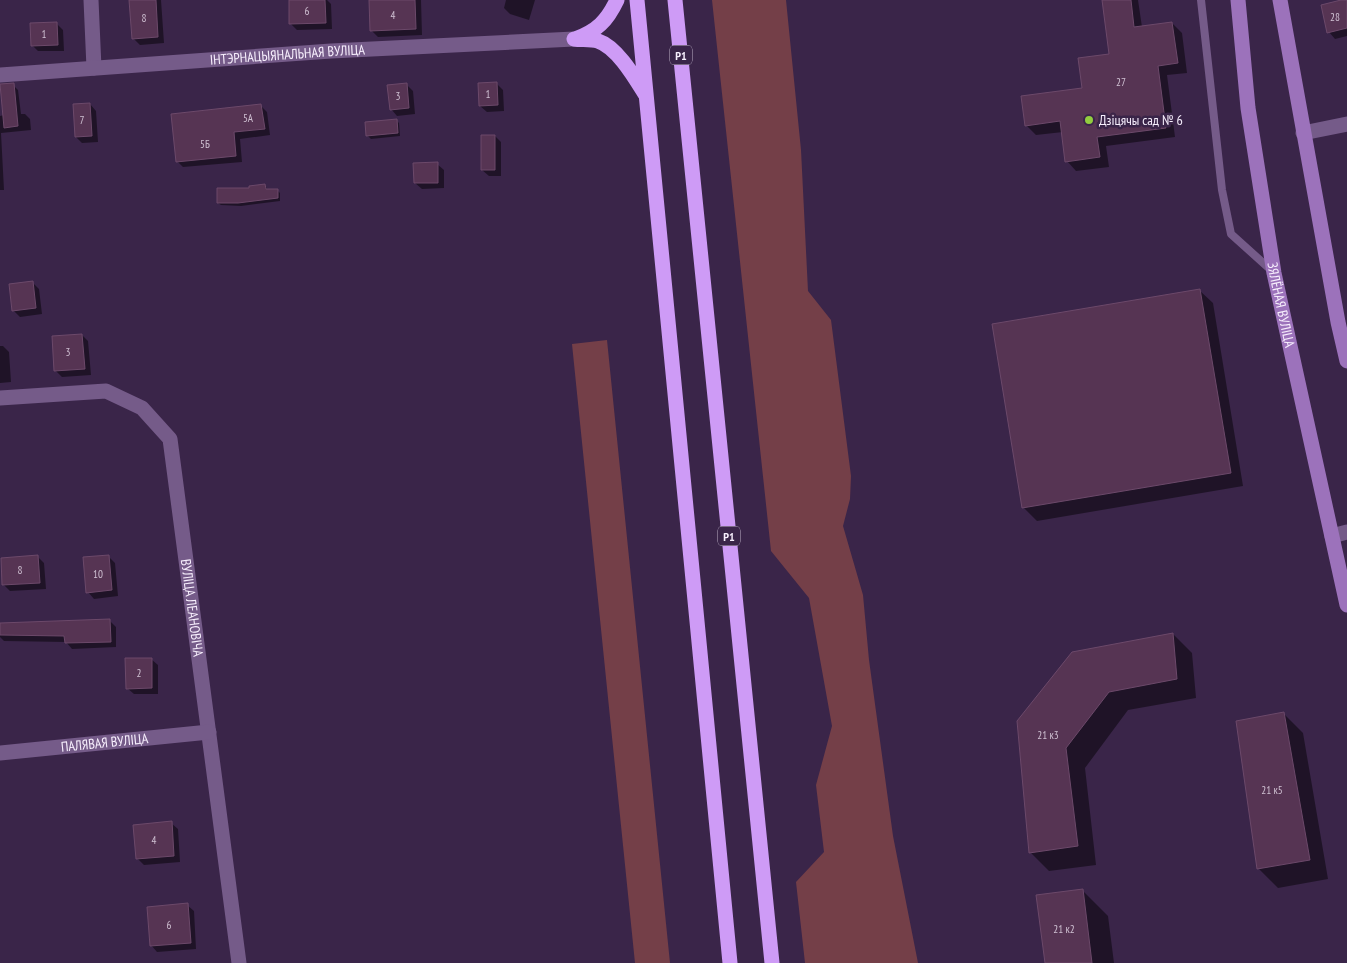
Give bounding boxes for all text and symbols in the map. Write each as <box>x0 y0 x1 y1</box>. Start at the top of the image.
house number: 6 <box>305 4 310 18</box>
house number: 4 <box>391 8 396 22</box>
house number: 28 <box>1330 10 1340 24</box>
house number: 8 <box>142 11 147 25</box>
house number: 1 <box>42 27 47 41</box>
street label: ІНТЭРНАЦЫЯНАЛЬНАЯ ВУЛІЦА <box>209 40 366 69</box>
road number: Р1 <box>670 46 692 64</box>
house number: 27 <box>1116 75 1126 89</box>
house number: 1 <box>486 87 491 101</box>
house number: 3 <box>396 89 401 103</box>
house number: 5А <box>243 111 254 125</box>
place label: Дзіцячы сад № 6 <box>1099 111 1183 129</box>
house number: 7 <box>80 113 85 127</box>
marker: Дзіцячы сад № 6 <box>1083 114 1095 126</box>
house number: 5Б <box>200 137 210 151</box>
street label: ЗЯЛЁНАЯ ВУЛІЦА <box>1263 261 1299 349</box>
house number: 3 <box>66 345 71 359</box>
road number: Р1 <box>718 526 740 546</box>
street label: ВУЛІЦА ЛЕАНОВІЧА <box>177 558 208 658</box>
house number: 8 <box>18 563 23 577</box>
house number: 10 <box>93 567 103 581</box>
house number: 2 <box>137 666 142 680</box>
house number: 21 к3 <box>1037 728 1059 742</box>
street label: ПАЛЯВАЯ ВУЛІЦА <box>60 729 149 756</box>
house number: 21 к5 <box>1261 783 1283 797</box>
house number: 4 <box>152 833 157 847</box>
house number: 6 <box>167 918 172 932</box>
house number: 21 к2 <box>1053 922 1075 936</box>

